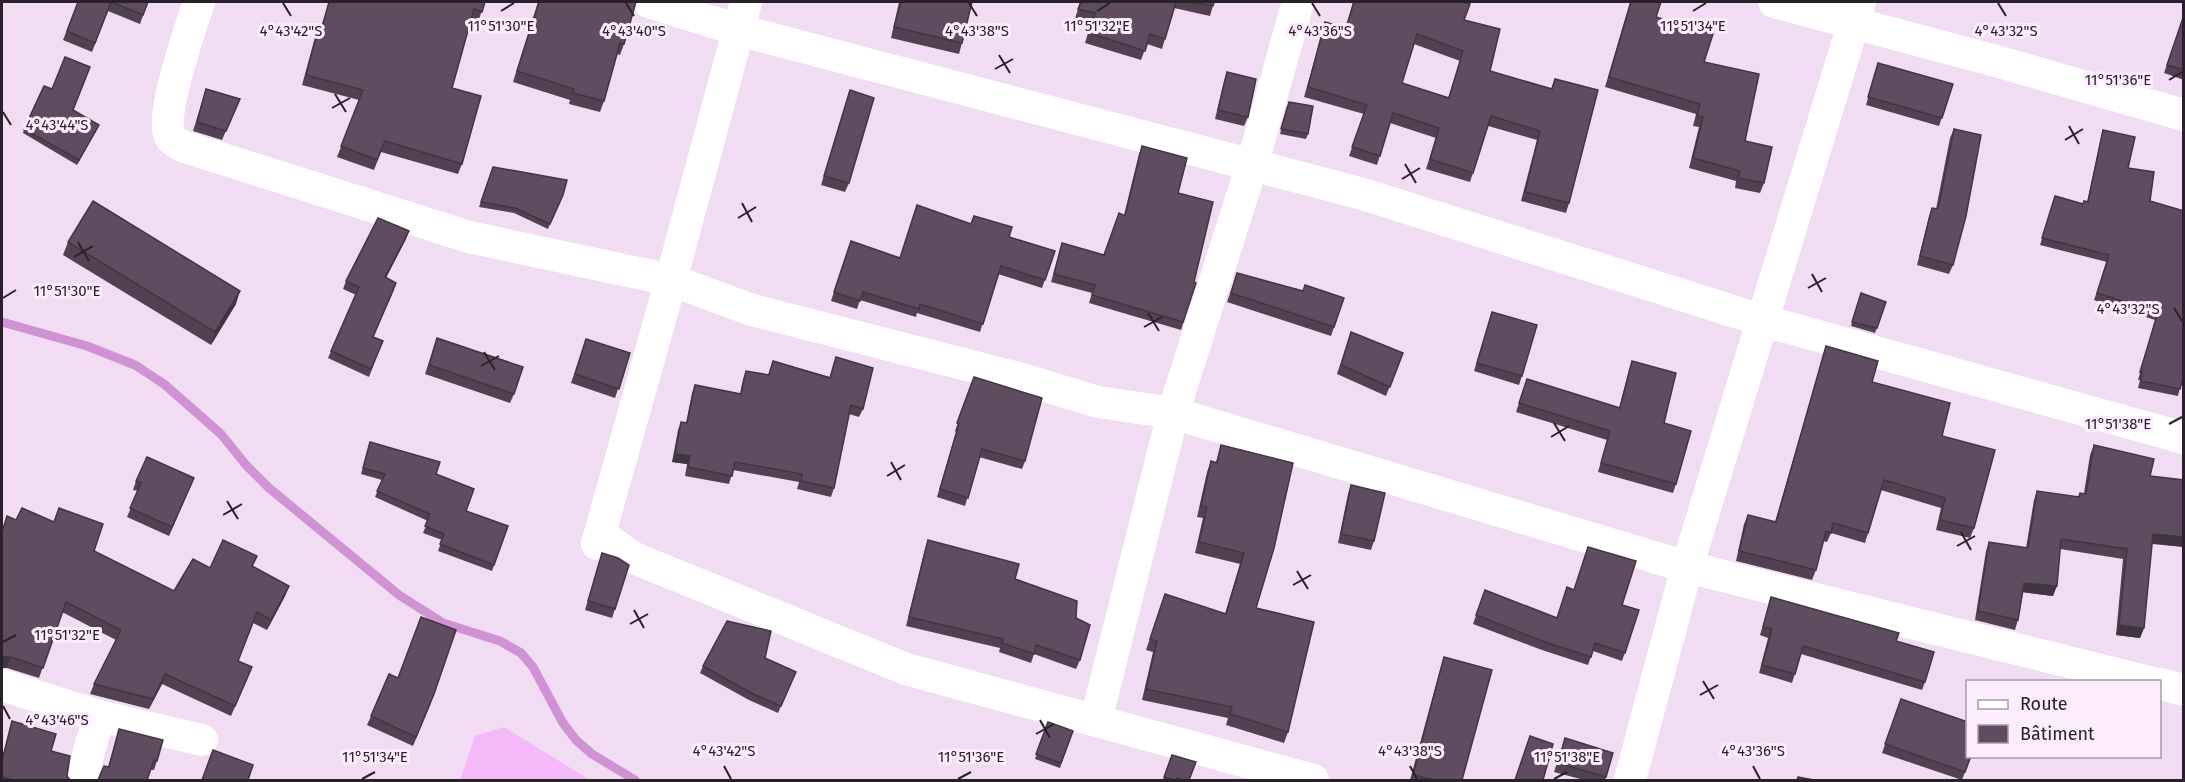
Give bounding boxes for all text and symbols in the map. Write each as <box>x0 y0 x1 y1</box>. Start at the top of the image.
text: 11°51'30"E <box>468 17 534 35</box>
text: 11°51'32"E <box>1064 17 1130 35</box>
text: 11°51'34"E <box>1660 17 1726 35</box>
text: 4°43'42"S <box>260 22 323 40</box>
text: 4°43'40"S <box>602 22 666 40</box>
text: 4°43'38"S <box>945 22 1009 40</box>
text: 4°43'36"S <box>1288 22 1352 40</box>
text: 4°43'32"S <box>1974 22 2038 40</box>
text: 11°51'36"E <box>2085 71 2151 89</box>
text: 4°43'44"S <box>25 116 89 134</box>
text: 11°51'30"E <box>34 282 100 300</box>
text: 4°43'32"S <box>2096 300 2160 318</box>
text: 11°51'38"E <box>2085 415 2151 433</box>
text: 11°51'32"E <box>34 626 100 644</box>
legend <box>1966 680 2161 758</box>
text: Route <box>2020 693 2068 715</box>
text: 4°43'46"S <box>25 711 89 729</box>
text: Bâtiment <box>2020 723 2095 745</box>
text: 4°43'42"S <box>693 742 756 760</box>
text: 4°43'38"S <box>1378 742 1442 760</box>
text: 4°43'36"S <box>1721 742 1785 760</box>
text: 11°51'34"E <box>342 748 408 766</box>
text: 11°51'36"E <box>938 748 1004 766</box>
text: 11°51'38"E <box>1534 748 1600 766</box>

